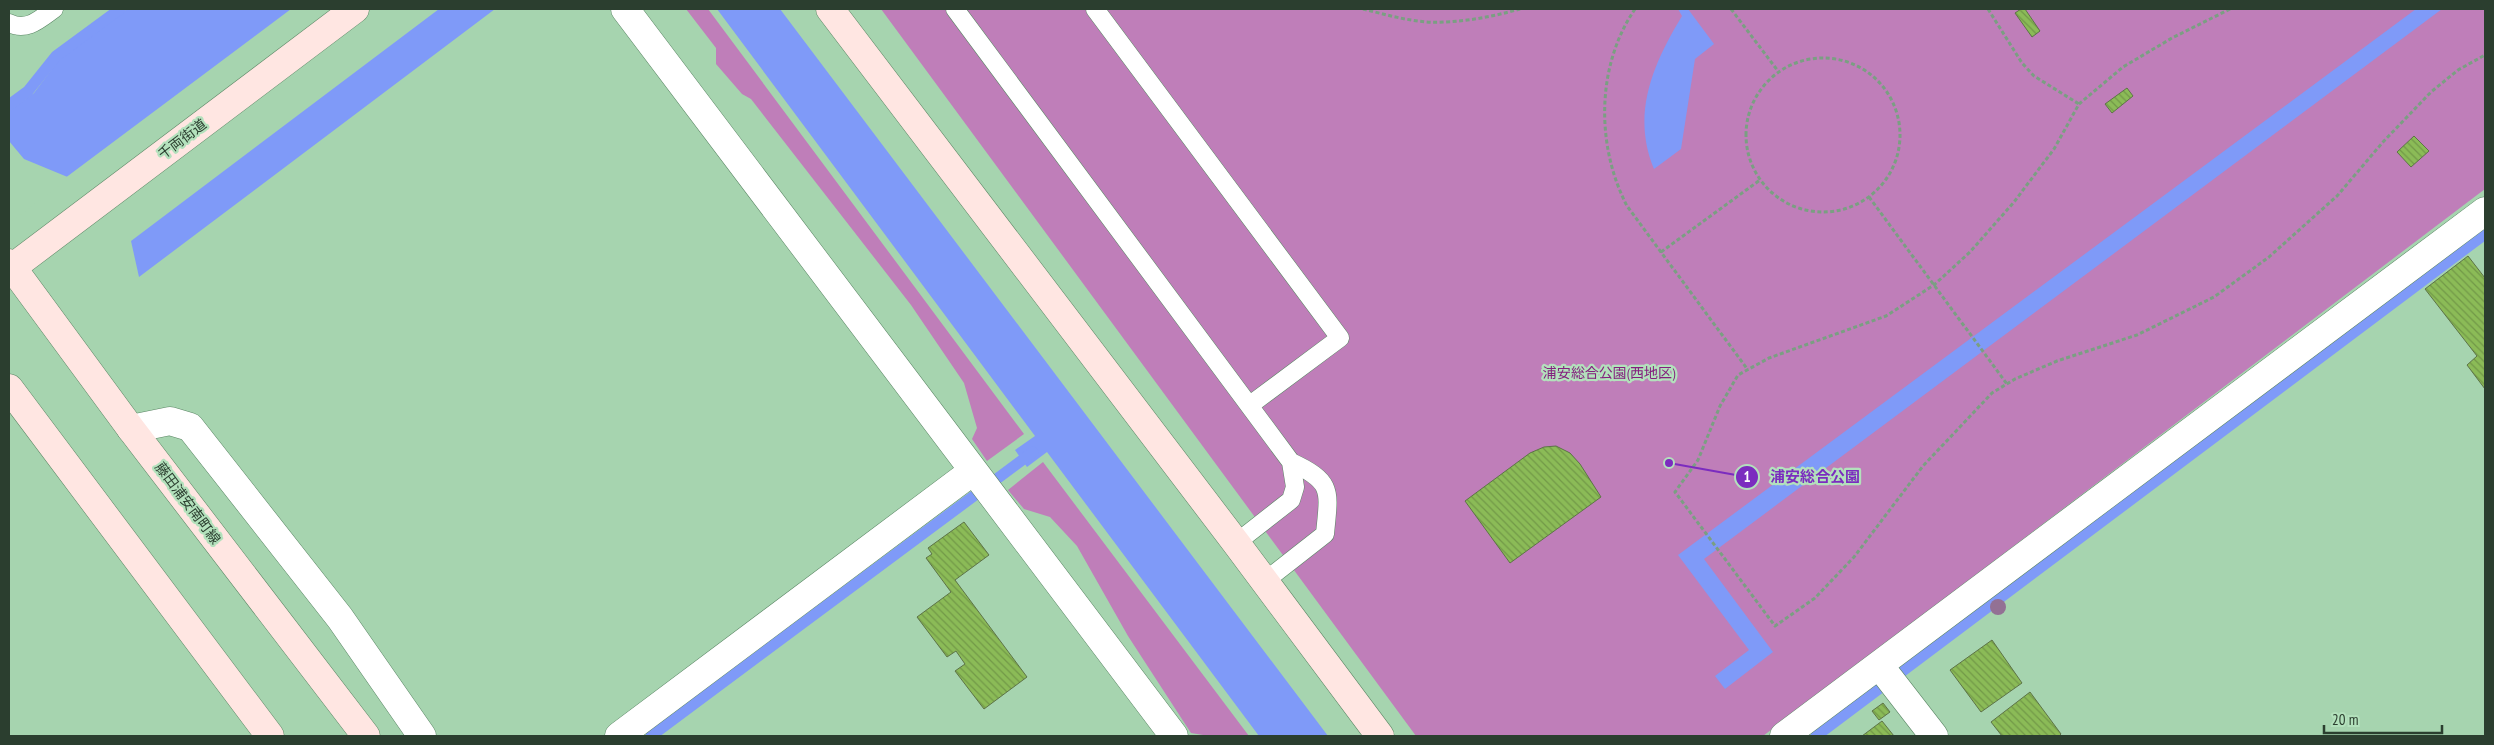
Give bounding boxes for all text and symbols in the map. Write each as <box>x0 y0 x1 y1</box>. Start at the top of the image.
street label: 千両街道 <box>154 115 210 163</box>
park label: 浦安総合公園(西地区) <box>1543 364 1676 382</box>
street label: 藤田浦安南町線 <box>151 458 225 548</box>
callout: 浦安総合公園 <box>1735 462 1870 492</box>
text: 1 <box>1743 467 1751 486</box>
text: 浦安総合公園 <box>1770 467 1860 486</box>
scale bar <box>2324 702 2442 734</box>
text: 20 m <box>2332 710 2358 729</box>

